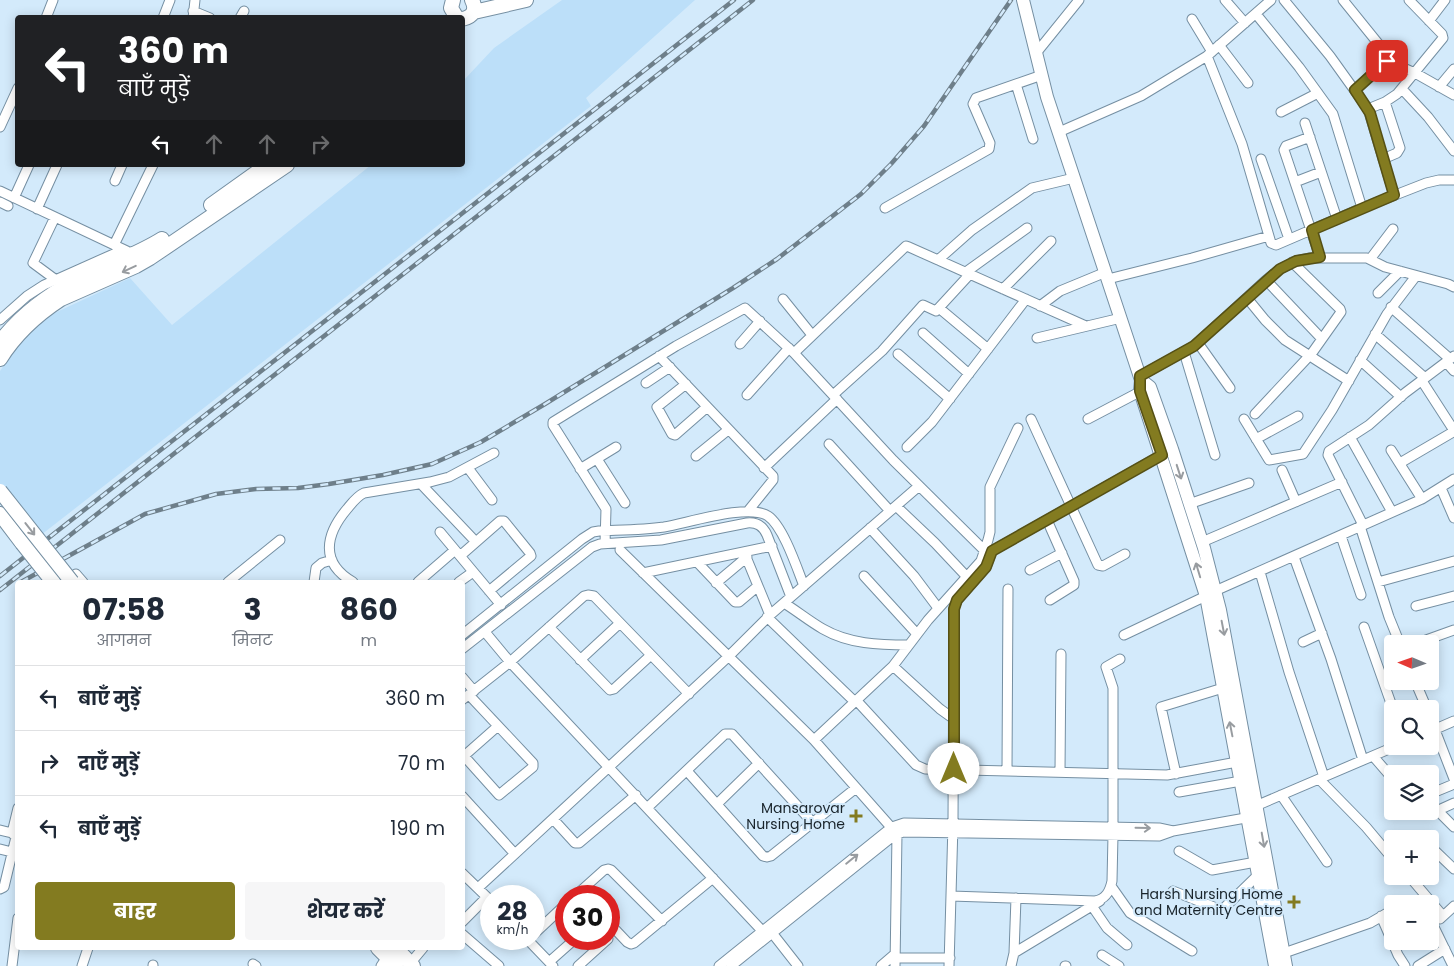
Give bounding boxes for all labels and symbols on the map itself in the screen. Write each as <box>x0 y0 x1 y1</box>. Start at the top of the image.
pin <box>1366 40 1408 82</box>
one-way arrow <box>122 264 137 274</box>
one-way arrow <box>1175 464 1184 480</box>
one-way arrow <box>25 522 36 535</box>
one-way arrow <box>1192 562 1202 578</box>
one-way arrow <box>1219 620 1228 636</box>
north arrow <box>1384 635 1439 690</box>
one-way arrow <box>1225 721 1235 737</box>
position arrow <box>927 742 979 794</box>
place label: Mansarovar Nursing Home <box>746 798 845 834</box>
marker: Mansarovar Nursing Home <box>849 809 863 823</box>
one-way arrow <box>1134 823 1150 832</box>
one-way arrow <box>1259 831 1269 847</box>
one-way arrow <box>845 853 858 864</box>
place label: Harsh Nursing Home and Maternity Centre <box>1134 884 1283 920</box>
speed limit sign: 30 <box>555 885 620 950</box>
marker: Harsh Nursing Home and Maternity Centre <box>1287 895 1301 909</box>

